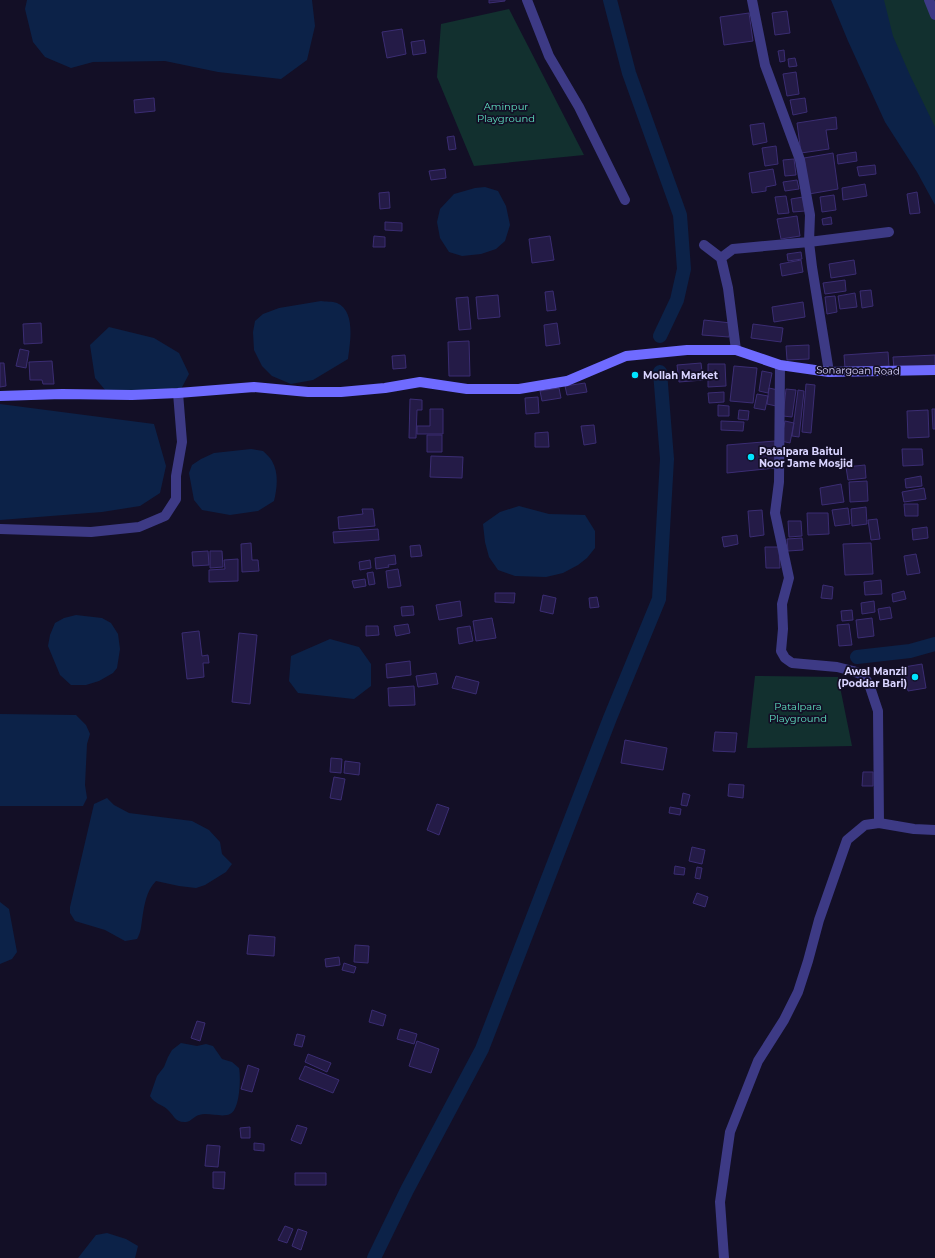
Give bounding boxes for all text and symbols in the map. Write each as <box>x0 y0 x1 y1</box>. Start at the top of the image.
park label: Aminpur Playground <box>477 100 535 125</box>
street label: Sonargoan Road <box>816 363 900 378</box>
place label: Mollah Market <box>643 369 719 382</box>
marker: Mollah Market <box>630 370 640 380</box>
place label: Patalpara Baitul Noor Jame Mosjid <box>759 445 853 470</box>
marker: Patalpara Baitul Noor Jame Mosjid <box>746 452 756 462</box>
place label: Awal Manzil (Poddar Bari) <box>838 665 907 690</box>
marker: Awal Manzil (Poddar Bari) <box>910 672 920 682</box>
park label: Patalpara Playground <box>769 700 827 725</box>

